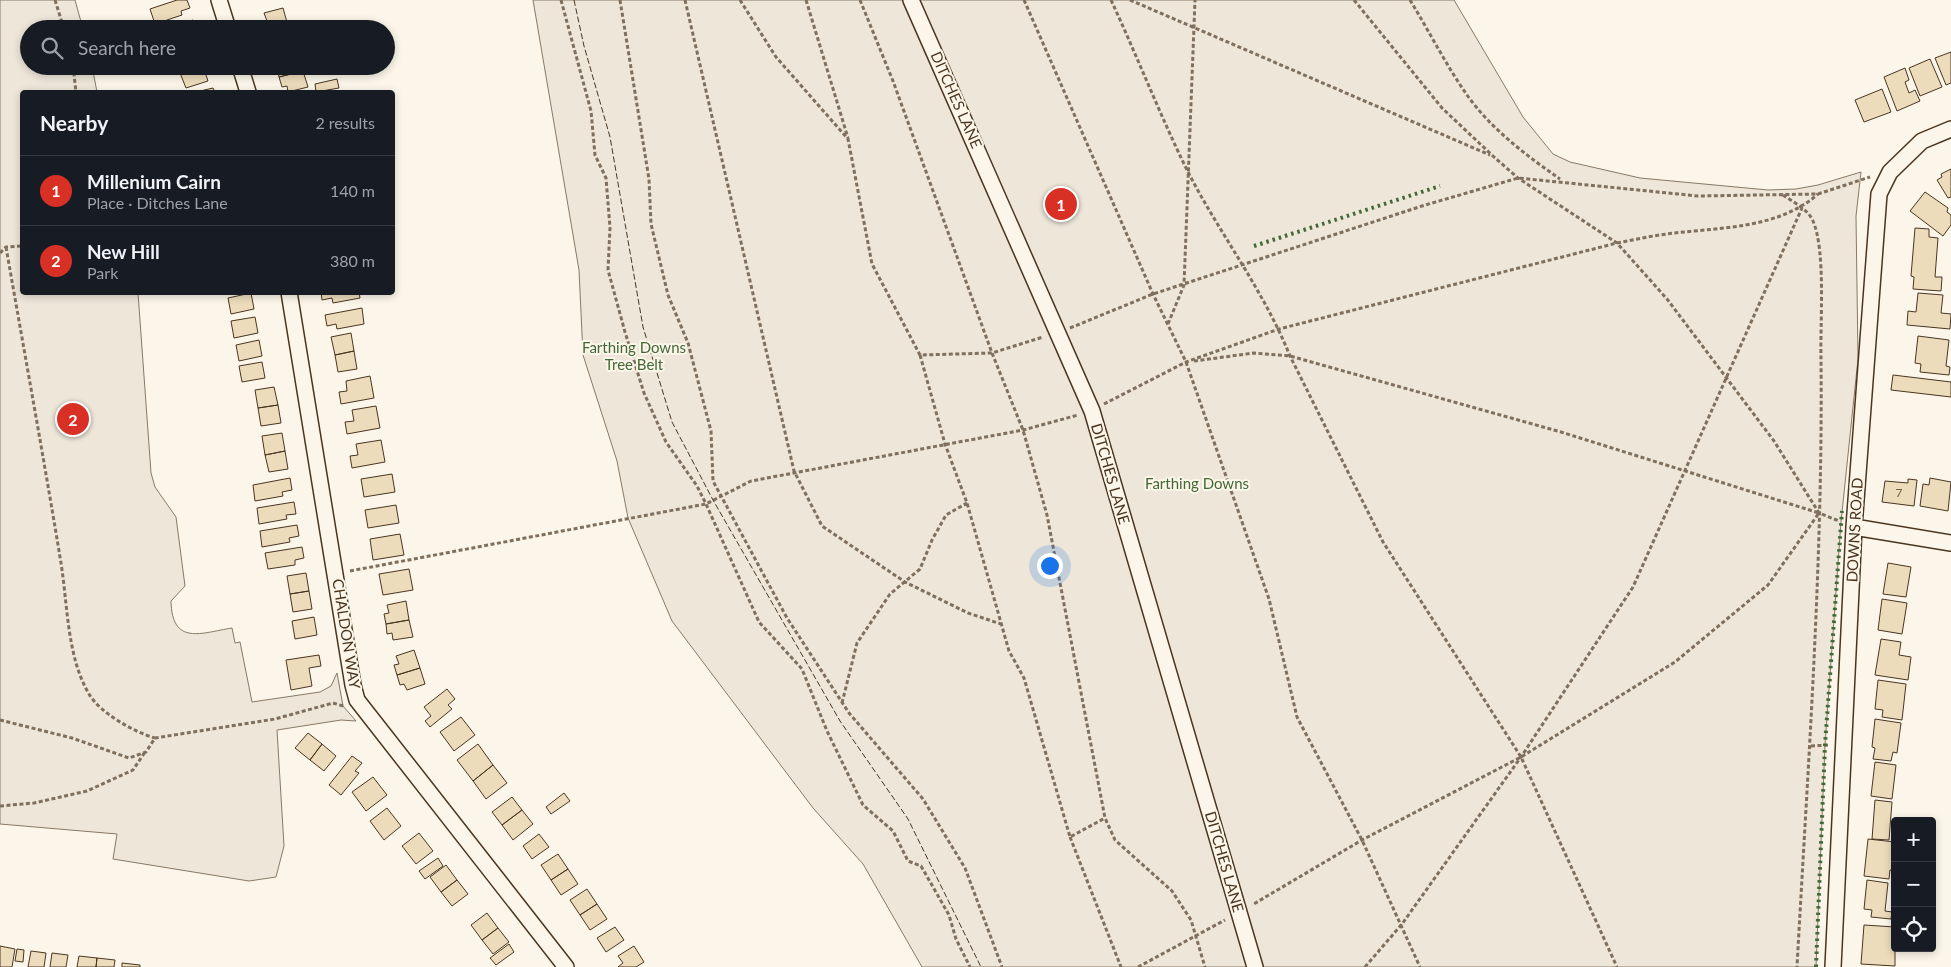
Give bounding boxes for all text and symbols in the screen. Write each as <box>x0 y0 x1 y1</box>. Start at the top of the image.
search box <box>20 20 395 75</box>
icon: search <box>38 34 66 62</box>
text: Search here <box>78 36 176 59</box>
street label: DITCHES LANE <box>928 48 986 151</box>
text: Nearby <box>40 110 108 135</box>
text: 2 results <box>315 113 375 132</box>
text: Millenium Cairn <box>87 170 221 193</box>
text: 1 <box>51 181 61 200</box>
text: 140 m <box>330 181 375 200</box>
pin: 1 <box>1045 185 1077 223</box>
text: Place · Ditches Lane <box>87 193 228 212</box>
text: New Hill <box>87 240 160 263</box>
text: 2 <box>51 251 61 270</box>
text: 380 m <box>330 251 375 270</box>
text: Park <box>87 263 118 282</box>
park label: Farthing Downs Tree Belt <box>582 338 686 373</box>
pin: 2 <box>57 400 89 438</box>
street label: DITCHES LANE <box>1088 421 1134 526</box>
park label: Farthing Downs <box>1145 474 1249 492</box>
street label: DOWNS ROAD <box>1842 477 1866 583</box>
house number: 7 <box>1896 485 1903 500</box>
your location <box>1037 553 1063 579</box>
street label: CHALDON WAY <box>329 578 365 691</box>
street label: DITCHES LANE <box>1202 809 1248 914</box>
map controls <box>1891 817 1936 952</box>
button: + <box>1891 817 1936 862</box>
button: − <box>1891 862 1936 907</box>
button: locate <box>1891 907 1936 952</box>

